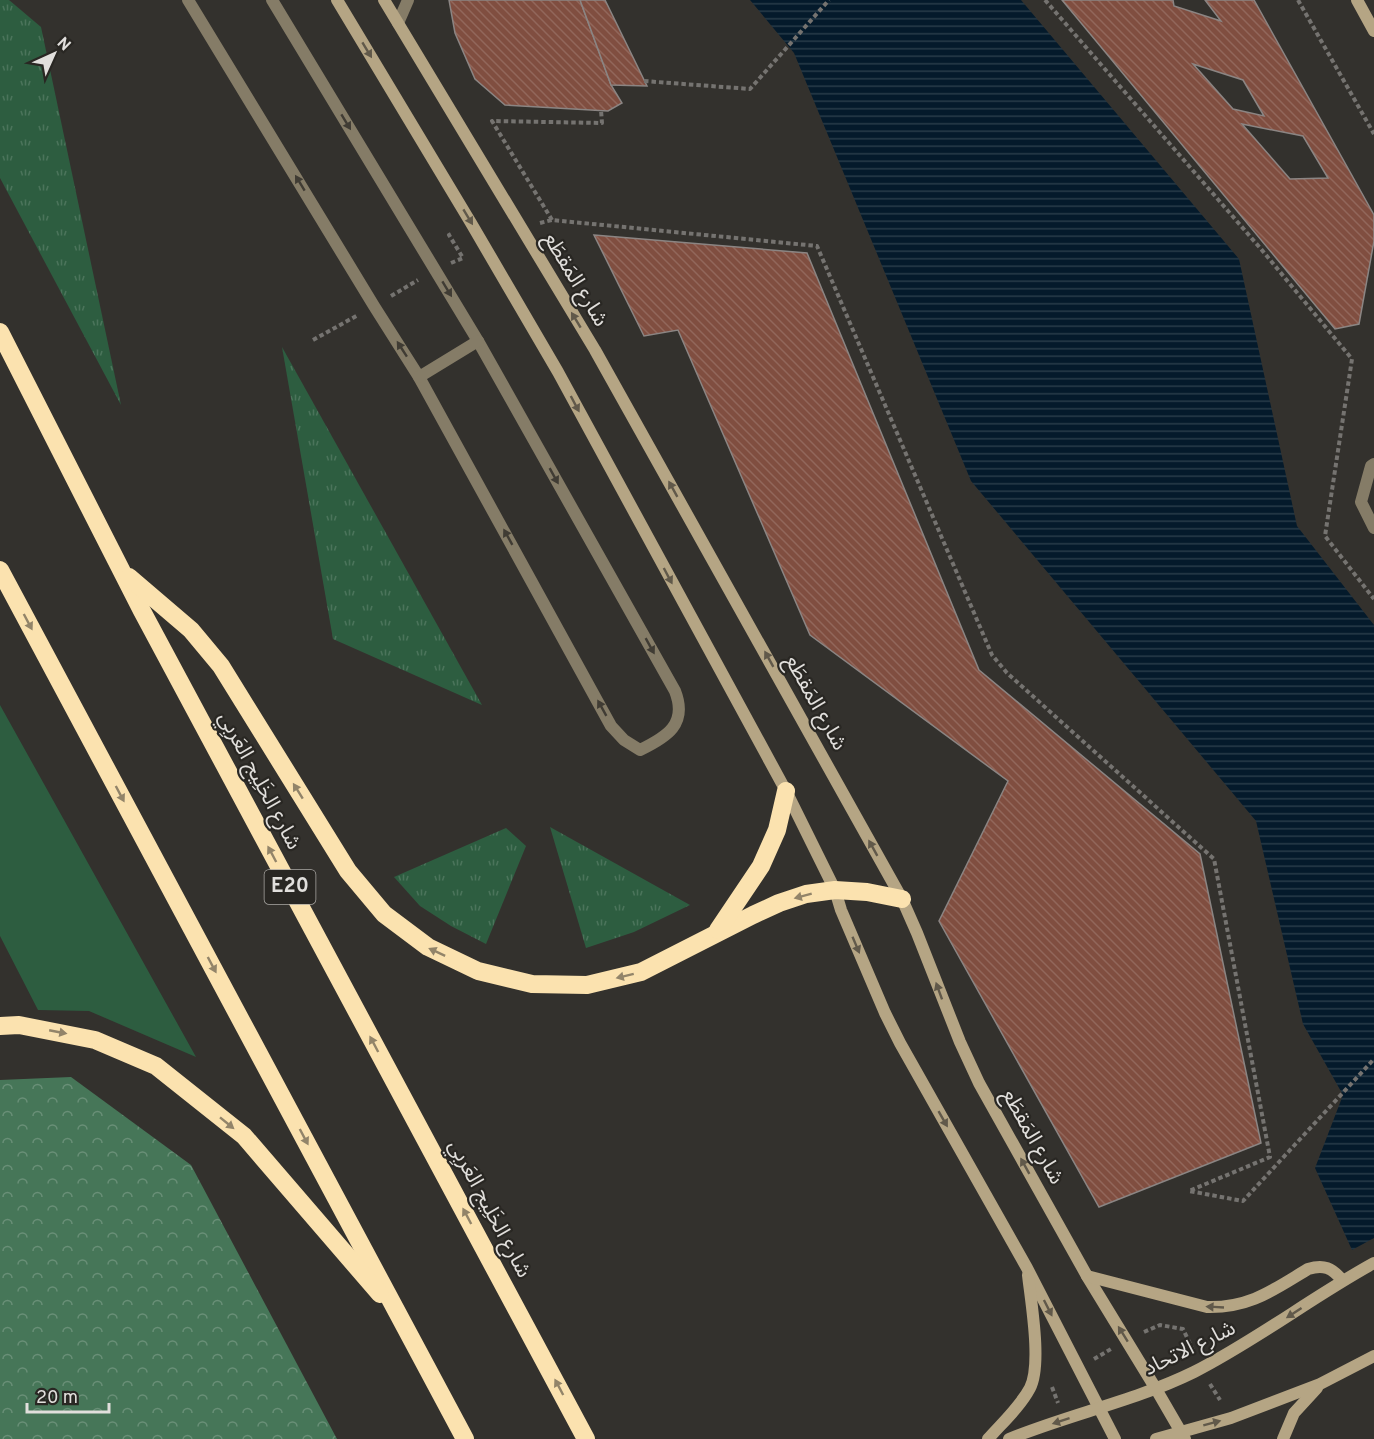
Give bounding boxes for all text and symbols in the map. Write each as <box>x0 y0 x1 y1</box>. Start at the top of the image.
north arrow <box>24 24 84 84</box>
text: N <box>52 34 74 56</box>
one-way arrow <box>362 42 373 58</box>
one-way arrow <box>340 114 351 130</box>
one-way arrow <box>294 175 305 191</box>
one-way arrow <box>463 209 473 226</box>
street label: شارع المَقطَع <box>536 228 614 332</box>
one-way arrow <box>441 281 452 297</box>
one-way arrow <box>571 312 582 328</box>
one-way arrow <box>396 341 407 357</box>
one-way arrow <box>570 396 580 413</box>
one-way arrow <box>549 468 559 485</box>
one-way arrow <box>668 480 678 497</box>
one-way arrow <box>503 529 513 546</box>
one-way arrow <box>663 568 673 585</box>
one-way arrow <box>23 614 33 631</box>
one-way arrow <box>644 638 655 654</box>
one-way arrow <box>764 650 774 667</box>
street label: شارع المَقطَع <box>778 651 852 755</box>
one-way arrow <box>596 700 607 716</box>
street label: شارع الخَلِيج العَربِي <box>210 707 307 855</box>
one-way arrow <box>293 783 304 799</box>
one-way arrow <box>115 785 125 802</box>
one-way arrow <box>868 839 878 856</box>
one-way arrow <box>267 845 277 862</box>
road number: E20 <box>264 870 316 904</box>
one-way arrow <box>793 891 812 901</box>
one-way arrow <box>851 936 861 954</box>
one-way arrow <box>429 947 446 956</box>
one-way arrow <box>207 957 217 974</box>
one-way arrow <box>616 971 635 981</box>
one-way arrow <box>933 982 943 1000</box>
one-way arrow <box>48 1028 67 1037</box>
one-way arrow <box>369 1035 379 1052</box>
street label: شارع المَقطَع <box>995 1085 1069 1189</box>
one-way arrow <box>938 1111 948 1128</box>
one-way arrow <box>219 1116 235 1129</box>
one-way arrow <box>299 1129 309 1146</box>
street label: شارع الخَلِيج العَربِي <box>440 1135 537 1283</box>
one-way arrow <box>1020 1157 1030 1174</box>
one-way arrow <box>462 1207 472 1224</box>
one-way arrow <box>1043 1299 1053 1316</box>
one-way arrow <box>1205 1302 1224 1311</box>
one-way arrow <box>1286 1307 1302 1318</box>
street label: شارع الاتحاد <box>1140 1315 1240 1383</box>
one-way arrow <box>1117 1326 1128 1343</box>
scale bar <box>27 1376 110 1414</box>
one-way arrow <box>554 1379 564 1396</box>
text: 20 m <box>36 1387 78 1410</box>
one-way arrow <box>1052 1417 1070 1427</box>
one-way arrow <box>1203 1418 1221 1428</box>

